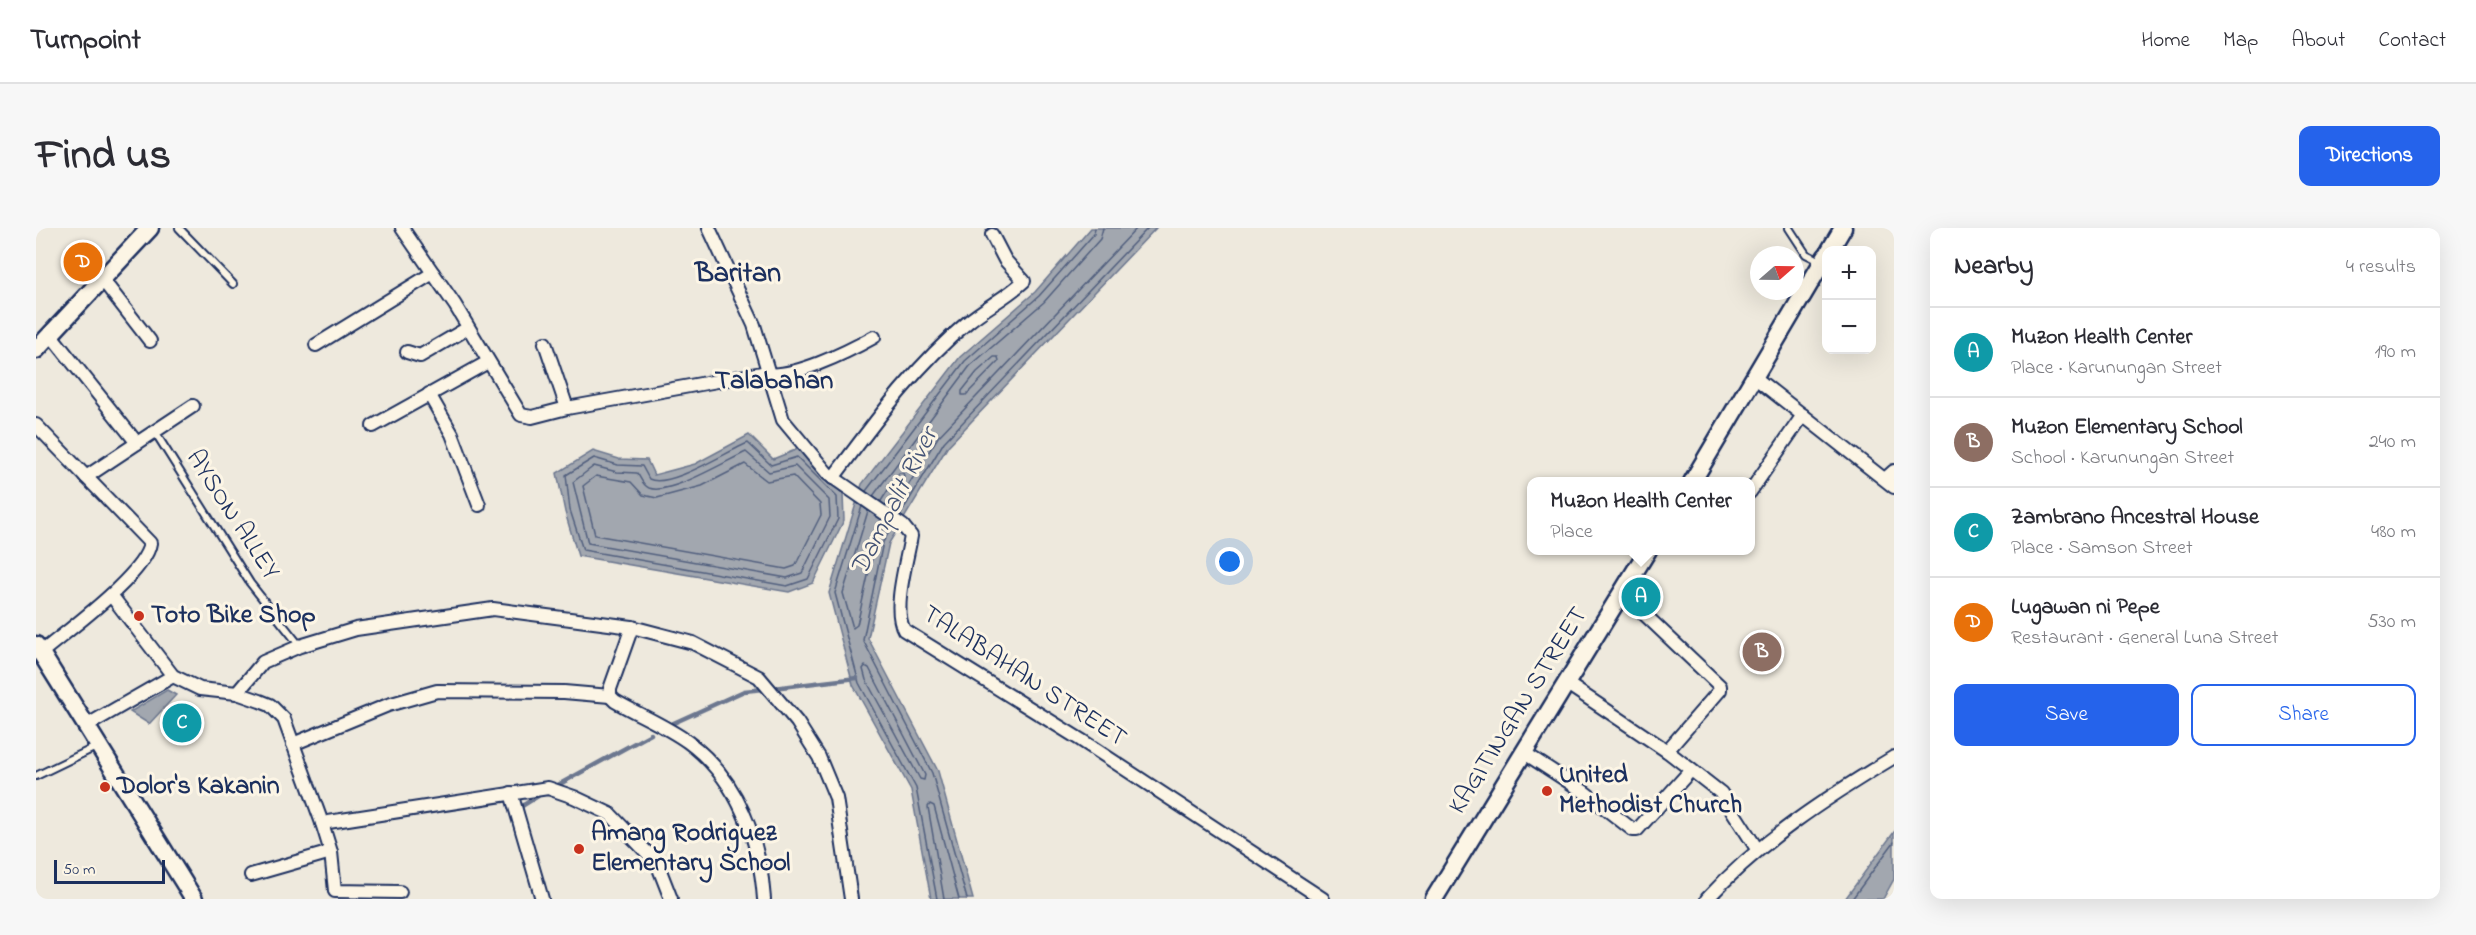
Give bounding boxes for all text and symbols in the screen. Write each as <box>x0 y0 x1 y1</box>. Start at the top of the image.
text: Turnpoint <box>30 21 141 62</box>
text: Home <box>2141 26 2190 56</box>
text: Map <box>2223 26 2258 56</box>
text: About <box>2291 26 2345 56</box>
text: Contact <box>2378 26 2446 56</box>
text: Find us <box>36 126 171 187</box>
button: Directions <box>2299 126 2440 186</box>
pin: D <box>64 240 102 285</box>
north arrow <box>1750 246 1804 300</box>
map controls <box>1822 246 1876 354</box>
button: + <box>1822 246 1876 300</box>
text: Nearby <box>1954 248 2033 286</box>
text: 4 results <box>2346 253 2416 282</box>
district label: Baritan <box>693 254 781 295</box>
button: − <box>1822 300 1876 354</box>
text: Muzon Health Center <box>2011 322 2192 354</box>
text: A <box>1967 338 1980 367</box>
text: 190 m <box>2374 338 2416 367</box>
text: Place · Karunungan Street <box>2011 354 2222 383</box>
district label: Talabahan <box>715 362 833 401</box>
text: Muzon Elementary School <box>2011 412 2243 444</box>
water label: Dampalit River <box>841 418 951 583</box>
text: B <box>1967 428 1980 457</box>
text: 240 m <box>2369 428 2416 457</box>
street label: AYSON ALLEY <box>176 442 288 588</box>
text: School · Karunungan Street <box>2011 444 2234 473</box>
popup <box>1527 477 1755 555</box>
text: Muzon Health Center <box>1550 486 1732 518</box>
text: Zambrano Ancestral House <box>2011 502 2259 534</box>
text: Place <box>1550 518 1593 547</box>
text: C <box>1968 518 1979 547</box>
text: 480 m <box>2371 518 2416 547</box>
text: Place · Samson Street <box>2011 534 2193 563</box>
your location <box>1215 547 1244 576</box>
pin: A <box>1622 574 1660 620</box>
text: Lugawan ni Pepe <box>2011 592 2160 624</box>
street label: TALABAHAN STREET <box>914 596 1134 758</box>
place label: Toto Bike Shop <box>151 597 316 635</box>
street label: KAGITINGAN STREET <box>1440 600 1598 822</box>
text: D <box>1966 608 1981 637</box>
text: 530 m <box>2367 608 2416 637</box>
marker: Toto Bike Shop <box>132 609 146 623</box>
text: Restaurant · General Luna Street <box>2011 624 2278 653</box>
pin: B <box>1742 630 1782 674</box>
button: Save <box>1954 684 2179 746</box>
button: Share <box>2191 684 2416 746</box>
pin: C <box>162 700 202 746</box>
place label: United Methodist Church <box>1559 757 1742 825</box>
place label: Dolor's Kakanin <box>116 768 280 806</box>
marker: Dolor's Kakanin <box>98 780 112 794</box>
marker: United Methodist Church <box>1540 784 1554 798</box>
place label: Amang Rodriguez Elementary School <box>591 815 790 883</box>
marker: Amang Rodriguez Elementary School <box>572 842 586 856</box>
scale bar <box>54 857 165 884</box>
text: 50 m <box>63 858 95 882</box>

